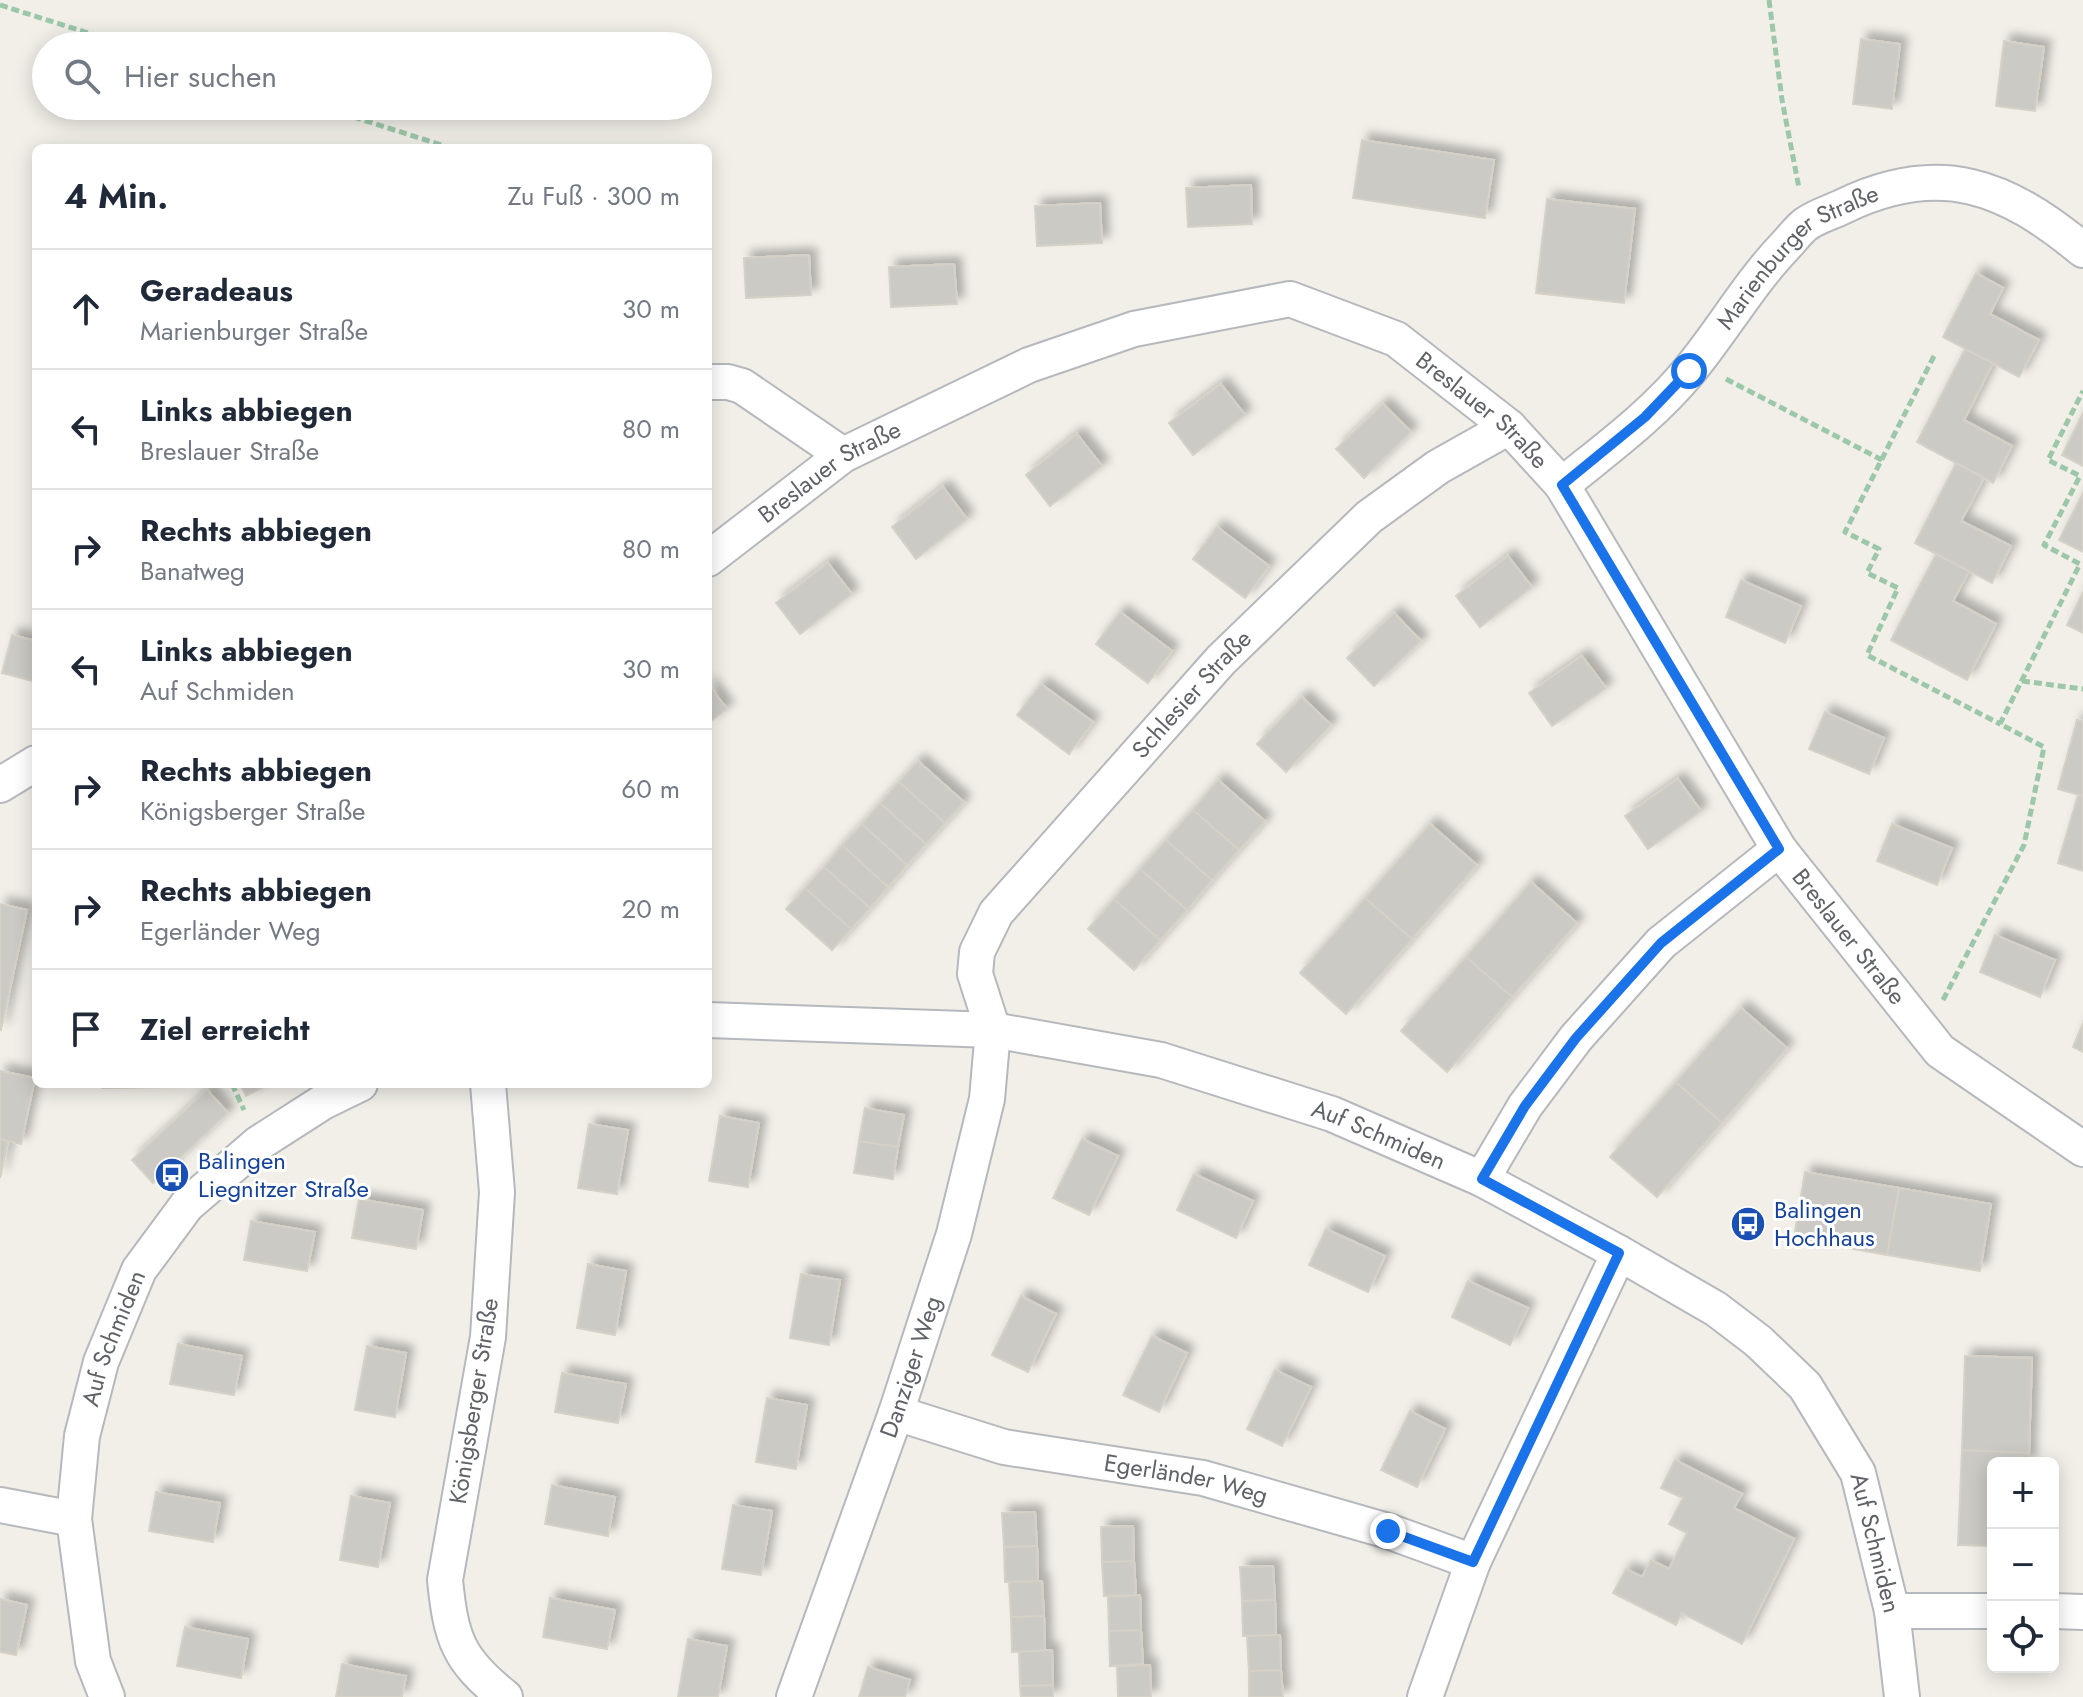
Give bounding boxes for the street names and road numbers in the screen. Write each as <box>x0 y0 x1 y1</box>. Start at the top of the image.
street label: Marienburger Straße <box>1708 175 1883 336</box>
street label: Breslauer Straße <box>1408 343 1557 476</box>
street label: Breslauer Straße <box>750 412 907 531</box>
street label: Schlesier Straße <box>1123 622 1259 766</box>
street label: Breslauer Straße <box>1784 861 1915 1012</box>
street label: Auf Schmiden <box>1307 1091 1451 1178</box>
street label: Auf Schmiden <box>72 1265 154 1410</box>
street label: Danziger Weg <box>870 1292 950 1443</box>
street label: Königsberger Straße <box>440 1295 507 1506</box>
street label: Egerländer Weg <box>1102 1445 1272 1513</box>
street label: Auf Schmiden <box>1842 1469 1910 1616</box>

